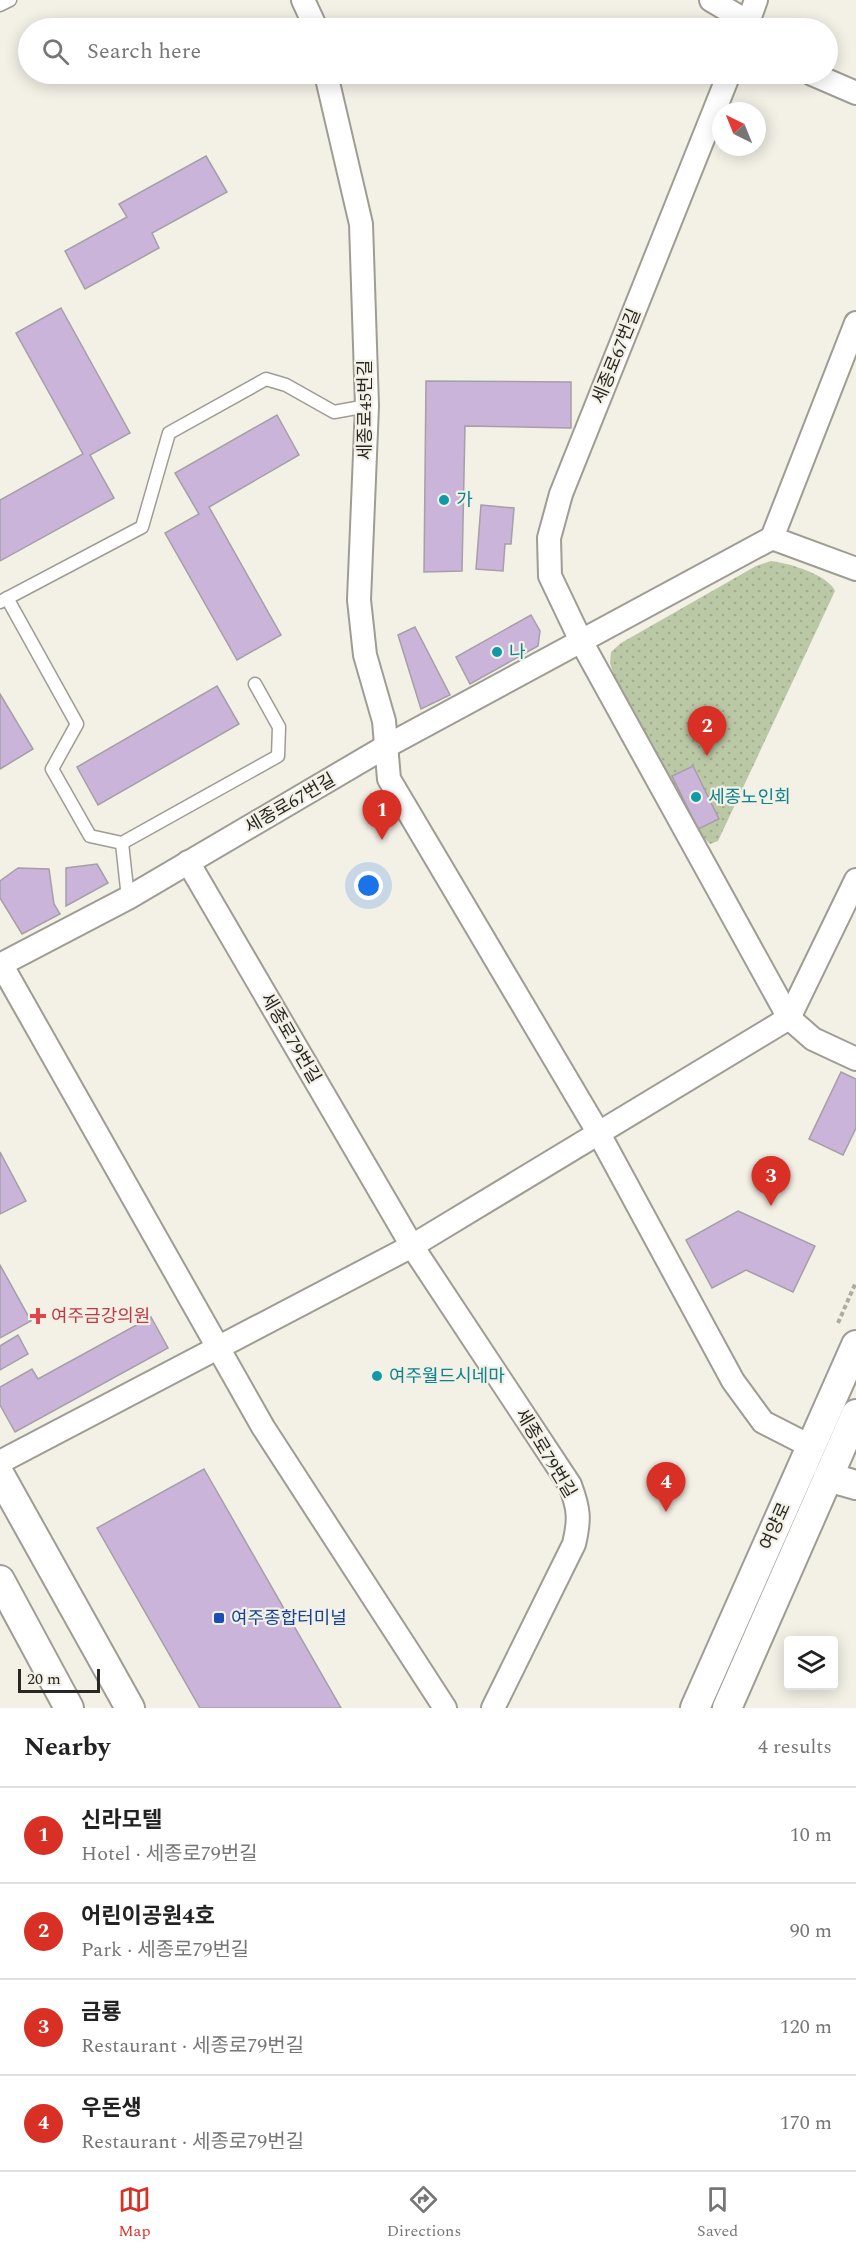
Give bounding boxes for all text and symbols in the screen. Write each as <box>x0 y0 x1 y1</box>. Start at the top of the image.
search box <box>18 18 838 84</box>
icon: search <box>39 35 72 68</box>
text: Search here <box>87 35 201 68</box>
north arrow <box>712 102 766 156</box>
street label: 세종로67번길 <box>585 304 648 408</box>
street label: 세종로45번길 <box>352 360 379 460</box>
place label: 가 <box>456 487 473 514</box>
marker: 가 <box>437 493 451 507</box>
place label: 나 <box>509 639 526 666</box>
marker: 나 <box>490 645 504 659</box>
pin: 2 <box>688 706 726 756</box>
street label: 세종로67번길 <box>240 767 341 840</box>
place label: 세종노인회 <box>708 784 791 811</box>
pin: 1 <box>362 790 401 840</box>
marker: 세종노인회 <box>689 790 703 804</box>
your location <box>354 871 383 900</box>
street label: 세종로79번길 <box>254 988 327 1089</box>
pin: 3 <box>752 1156 790 1206</box>
place label: 여주금강의원 <box>51 1303 150 1330</box>
marker: 여주금강의원 <box>29 1307 47 1325</box>
place label: 여주월드시네마 <box>389 1363 505 1390</box>
marker: 여주월드시네마 <box>370 1369 384 1383</box>
street label: 세종로79번길 <box>508 1403 583 1503</box>
pin: 4 <box>646 1462 686 1512</box>
street label: 여양로 <box>753 1498 798 1554</box>
place label: 여주종합터미널 <box>231 1605 347 1632</box>
marker: 여주종합터미널 <box>212 1611 226 1625</box>
map controls <box>784 1636 838 1690</box>
button: layers <box>784 1636 838 1690</box>
scale bar <box>18 1666 100 1694</box>
text: 20 m <box>27 1667 61 1691</box>
text: Nearby <box>24 1727 110 1767</box>
text: 4 results <box>758 1732 832 1762</box>
text: 신라모텔 <box>81 1804 162 1837</box>
text: 1 <box>38 1820 49 1850</box>
text: 10 m <box>790 1820 832 1850</box>
text: Hotel · 세종로79번길 <box>81 1839 258 1869</box>
text: 어린이공원4호 <box>81 1900 215 1933</box>
text: 2 <box>38 1916 49 1946</box>
text: 90 m <box>790 1916 832 1946</box>
text: Park · 세종로79번길 <box>81 1935 249 1965</box>
text: 금룡 <box>81 1996 121 2029</box>
text: 3 <box>38 2012 49 2042</box>
text: 120 m <box>780 2012 832 2042</box>
text: Restaurant · 세종로79번길 <box>81 2031 304 2061</box>
text: 우돈생 <box>81 2092 142 2125</box>
text: 4 <box>38 2108 49 2138</box>
text: 170 m <box>780 2108 832 2138</box>
text: Restaurant · 세종로79번길 <box>81 2127 304 2157</box>
tab: Map <box>118 2183 151 2243</box>
tab: Directions <box>387 2183 461 2243</box>
tab: Saved <box>697 2183 738 2243</box>

